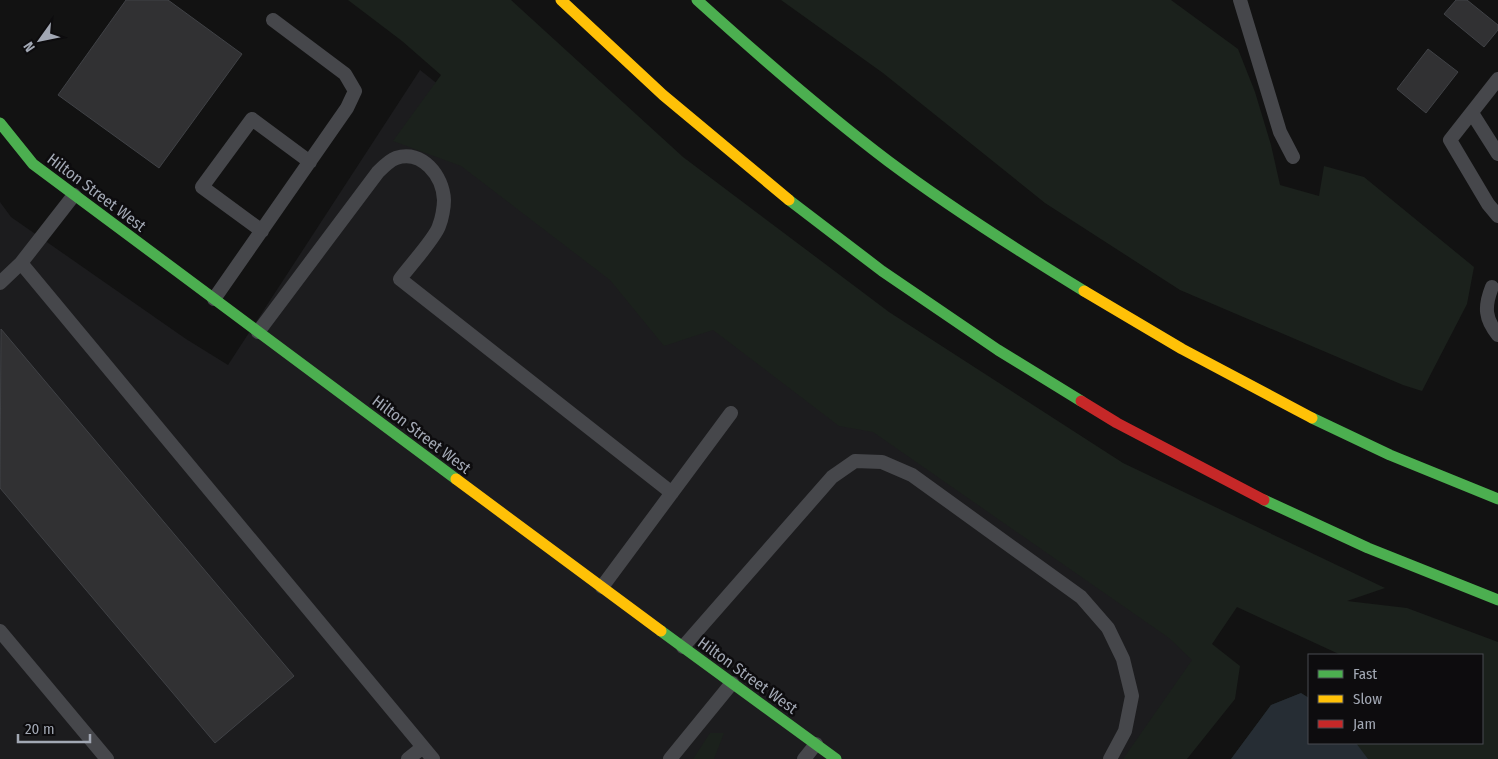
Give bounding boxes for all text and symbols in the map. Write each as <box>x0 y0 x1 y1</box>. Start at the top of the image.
north arrow <box>15 15 65 65</box>
text: N <box>20 39 39 55</box>
street label: Hilton Street West <box>44 149 150 236</box>
street label: Hilton Street West <box>369 391 475 478</box>
street label: Hilton Street West <box>694 633 802 718</box>
legend <box>1308 654 1483 744</box>
text: Fast <box>1353 665 1377 683</box>
text: Slow <box>1353 690 1382 708</box>
scale bar <box>18 712 90 744</box>
text: Jam <box>1353 715 1376 733</box>
text: 20 m <box>25 720 55 738</box>

